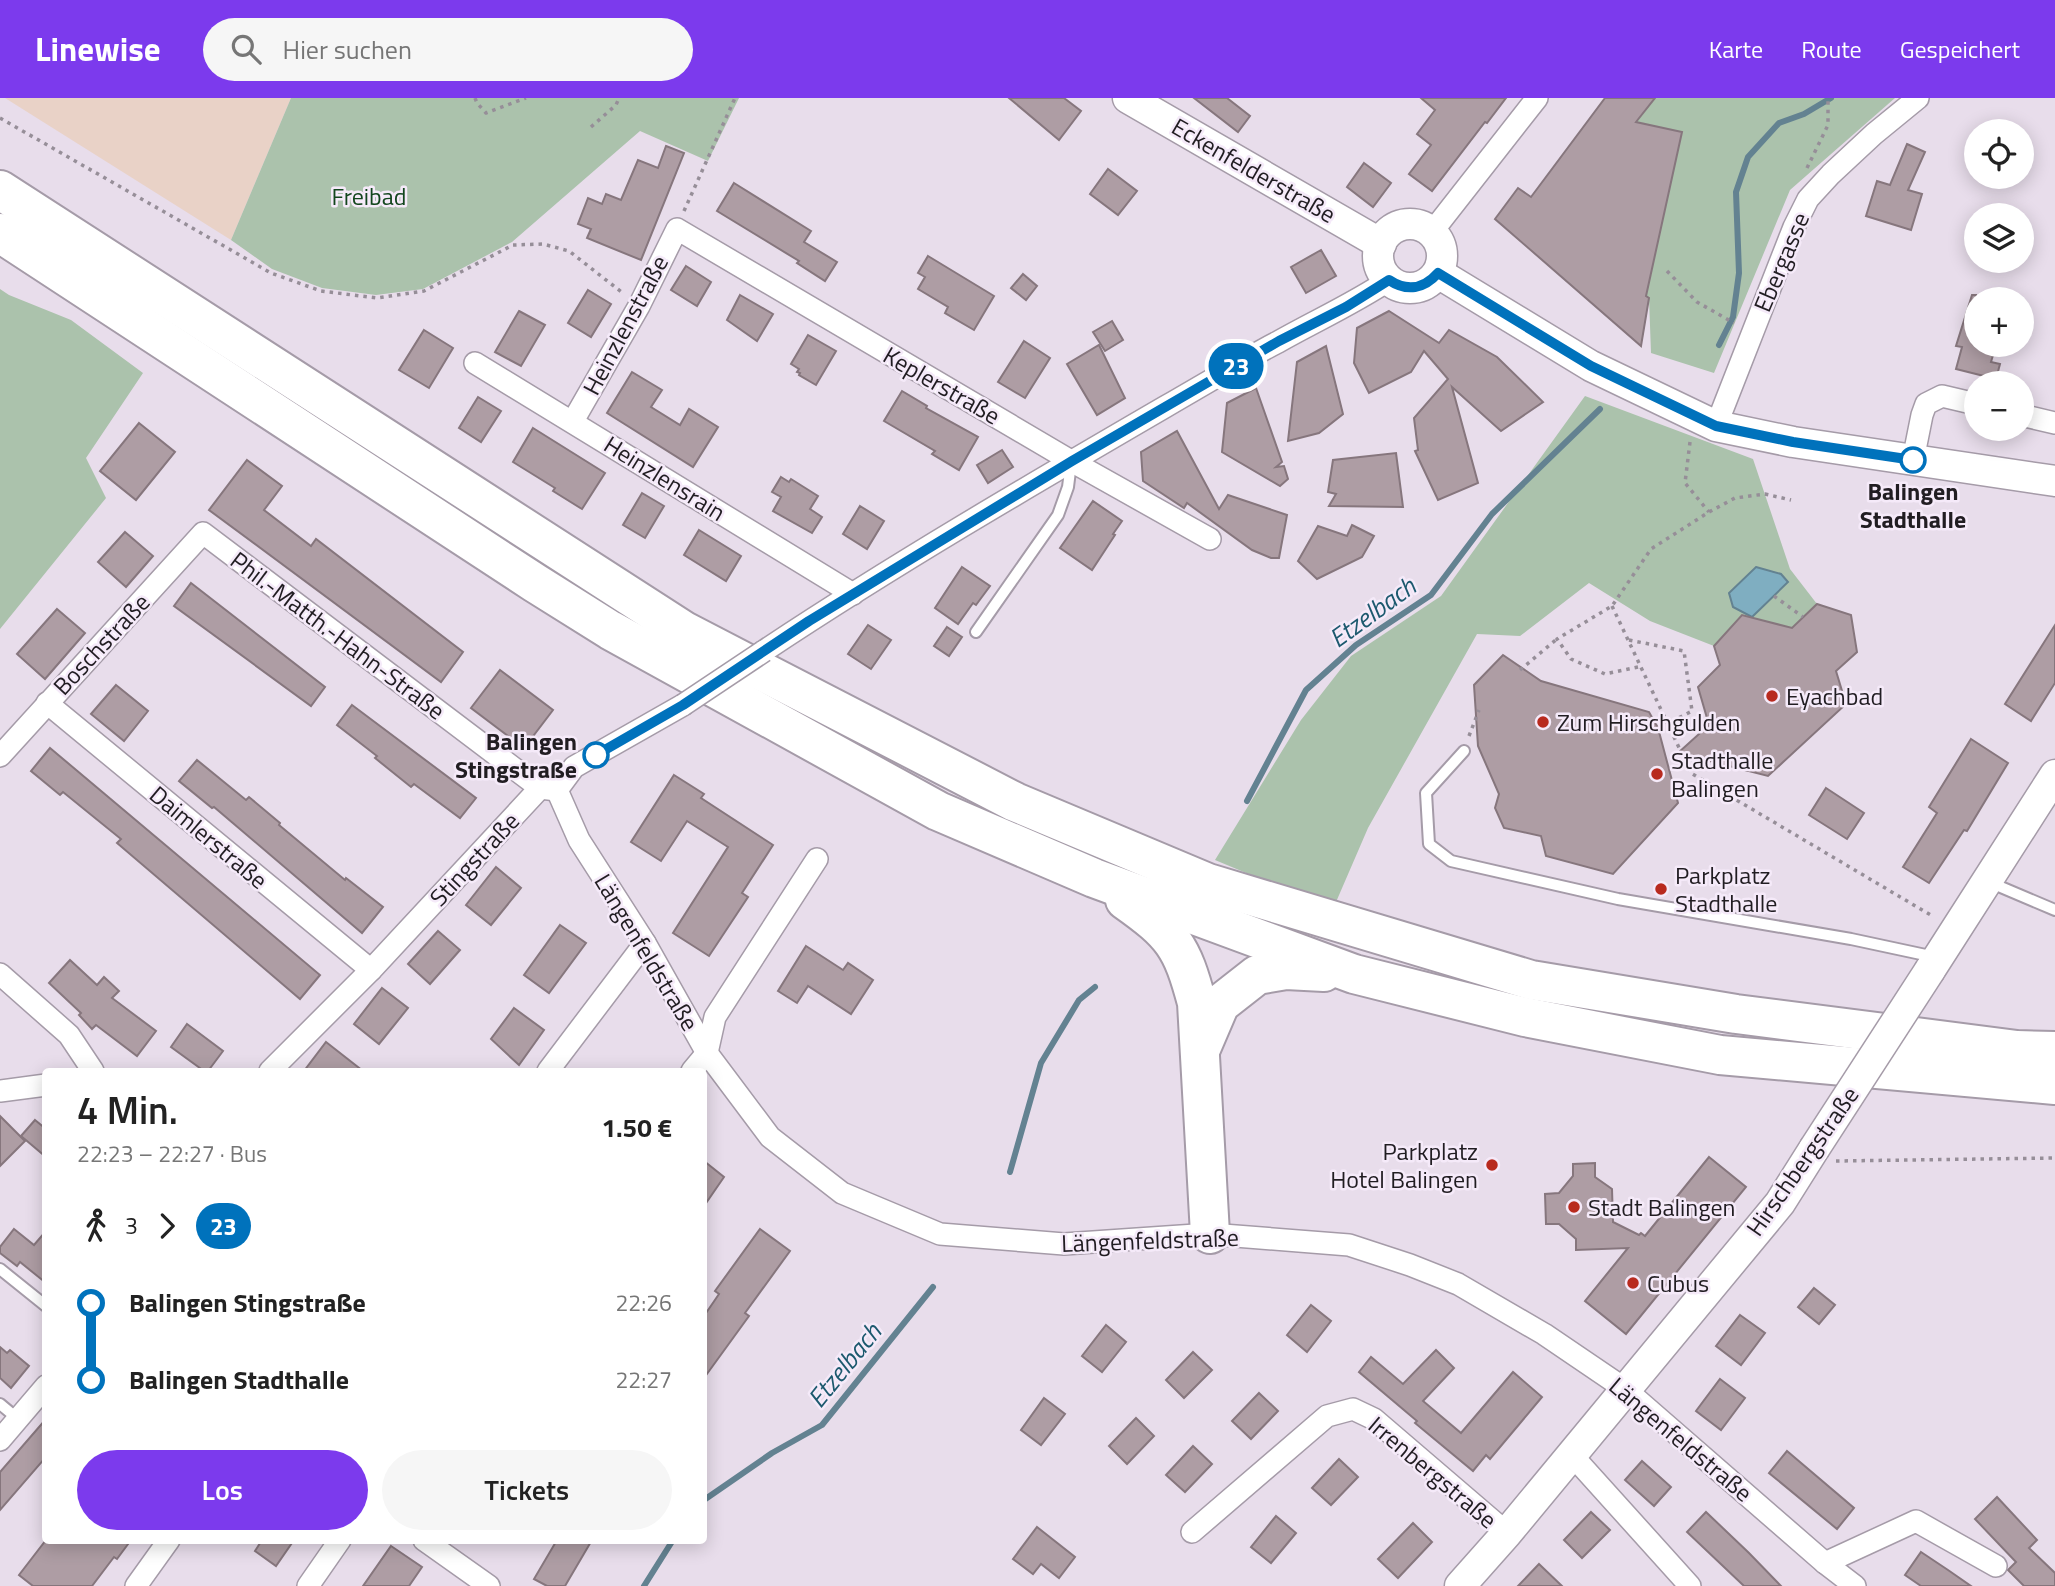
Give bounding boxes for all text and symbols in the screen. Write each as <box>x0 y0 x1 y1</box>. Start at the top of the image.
search box <box>203 18 693 81</box>
text: Linewise <box>35 24 161 74</box>
icon: search <box>227 30 265 68</box>
text: Hier suchen <box>283 30 412 69</box>
text: Karte <box>1709 31 1763 67</box>
text: Route <box>1801 31 1862 67</box>
text: Gespeichert <box>1900 31 2020 67</box>
street label: Eckenfelderstraße <box>1165 108 1343 232</box>
map controls <box>1964 119 2034 441</box>
button: locate <box>1964 119 2034 189</box>
park label: Freibad <box>332 178 406 214</box>
button: layers <box>1964 203 2034 273</box>
street label: Ebergasse <box>1744 207 1818 317</box>
street label: Heinzlenstraße <box>573 249 677 401</box>
button: + <box>1964 287 2034 357</box>
street label: Keplerstraße <box>877 337 1007 433</box>
line badge: 23 <box>1204 343 1268 389</box>
text: 23 <box>1223 348 1249 384</box>
button: − <box>1964 371 2034 441</box>
street label: Heinzlensrain <box>597 426 733 530</box>
marker: Balingen Stadthalle <box>1900 447 1926 473</box>
place label: Balingen Stadthalle <box>1860 473 1966 537</box>
street label: Phil.-Matth.-Hahn-Straße <box>223 542 453 728</box>
water label: Etzelbach <box>1320 566 1424 657</box>
street label: Boschstraße <box>44 585 158 703</box>
place label: Eyachbad <box>1786 678 1883 714</box>
marker: Eyachbad <box>1764 688 1780 704</box>
place label: Zum Hirschgulden <box>1557 704 1740 740</box>
marker: Zum Hirschgulden <box>1535 714 1551 730</box>
place label: Balingen Stingstraße <box>455 723 577 787</box>
marker: Balingen Stingstraße <box>583 742 609 768</box>
place label: Stadthalle Balingen <box>1671 742 1773 806</box>
marker: Stadthalle Balingen <box>1649 766 1665 782</box>
street label: Daimlerstraße <box>142 777 276 897</box>
street label: Stingstraße <box>421 804 527 914</box>
place label: Parkplatz Stadthalle <box>1675 857 1777 921</box>
street label: Längenfeldstraße <box>586 867 708 1037</box>
marker: Parkplatz Stadthalle <box>1653 881 1669 897</box>
street label: Hirschbergstraße <box>1737 1079 1867 1243</box>
text: 4 Min. <box>77 1081 178 1139</box>
text: 1.50 € <box>601 1108 672 1147</box>
place label: Parkplatz Hotel Balingen <box>1330 1133 1478 1197</box>
text: 22:23 – 22:27 · Bus <box>77 1136 267 1171</box>
marker: Parkplatz Hotel Balingen <box>1484 1157 1500 1173</box>
place label: Stadt Balingen <box>1588 1189 1735 1225</box>
marker: Stadt Balingen <box>1566 1199 1582 1215</box>
icon: walk <box>77 1207 115 1245</box>
icon: forward <box>148 1207 186 1245</box>
text: 3 <box>125 1208 138 1243</box>
text: 23 <box>210 1208 237 1244</box>
street label: Längenfeldstraße <box>1061 1219 1239 1261</box>
place label: Cubus <box>1647 1265 1709 1301</box>
marker: Cubus <box>1625 1275 1641 1291</box>
text: Balingen Stingstraße <box>129 1283 366 1322</box>
text: 22:26 <box>615 1285 672 1320</box>
water label: Etzelbach <box>798 1313 891 1416</box>
text: Balingen Stadthalle <box>129 1360 349 1399</box>
text: 22:27 <box>615 1362 672 1397</box>
street label: Längenfeldstraße <box>1601 1368 1761 1510</box>
street label: Irrenbergstraße <box>1361 1407 1505 1537</box>
button: Los <box>77 1450 368 1530</box>
button: Tickets <box>382 1450 672 1530</box>

